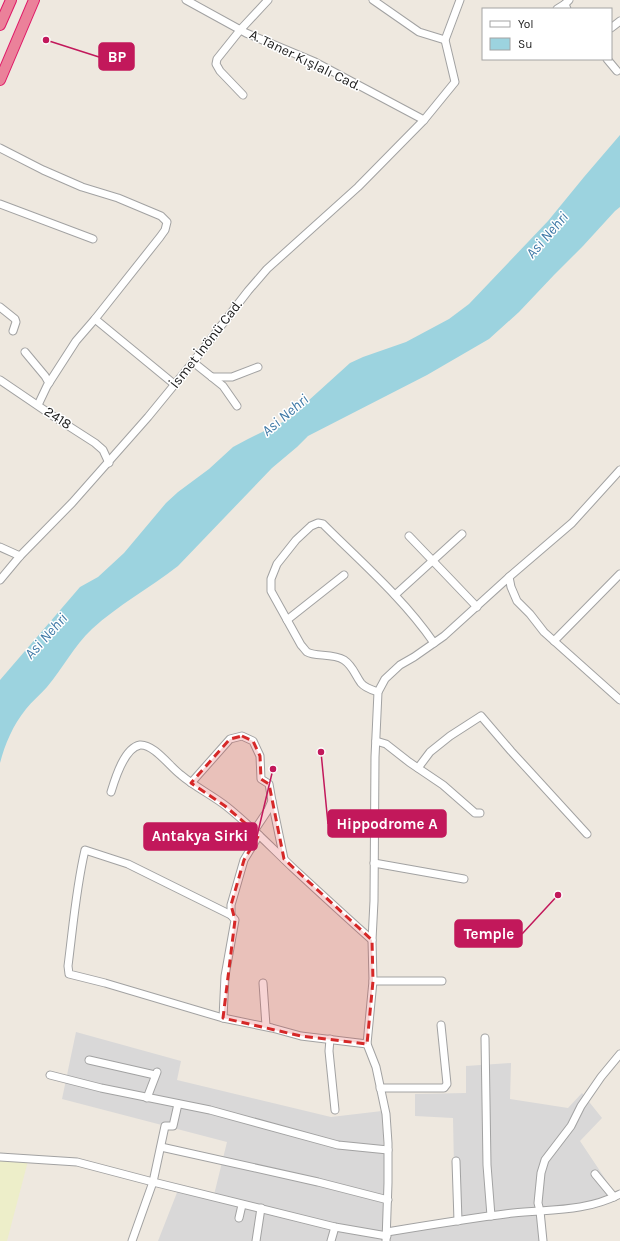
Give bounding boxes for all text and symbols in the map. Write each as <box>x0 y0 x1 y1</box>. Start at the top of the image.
legend <box>482 8 612 60</box>
text: Yol <box>518 17 534 31</box>
street label: A. Taner Kışlalı Cad. <box>247 26 364 94</box>
text: Su <box>518 37 533 51</box>
callout: BP <box>99 43 134 70</box>
text: BP <box>108 48 127 66</box>
water label: Asi Nehri <box>522 208 572 262</box>
street label: İsmet İnönü Cad. <box>166 296 246 392</box>
water label: Asi Nehri <box>258 390 312 440</box>
street label: 2418 <box>41 403 75 433</box>
water label: Asi Nehri <box>21 609 71 663</box>
callout: Hippodrome A <box>328 810 446 837</box>
text: Hippodrome A <box>336 815 438 833</box>
callout: Antakya Sirki <box>144 823 257 850</box>
text: Antakya Sirki <box>152 827 248 845</box>
callout: Temple <box>455 920 522 947</box>
text: Temple <box>464 925 514 943</box>

